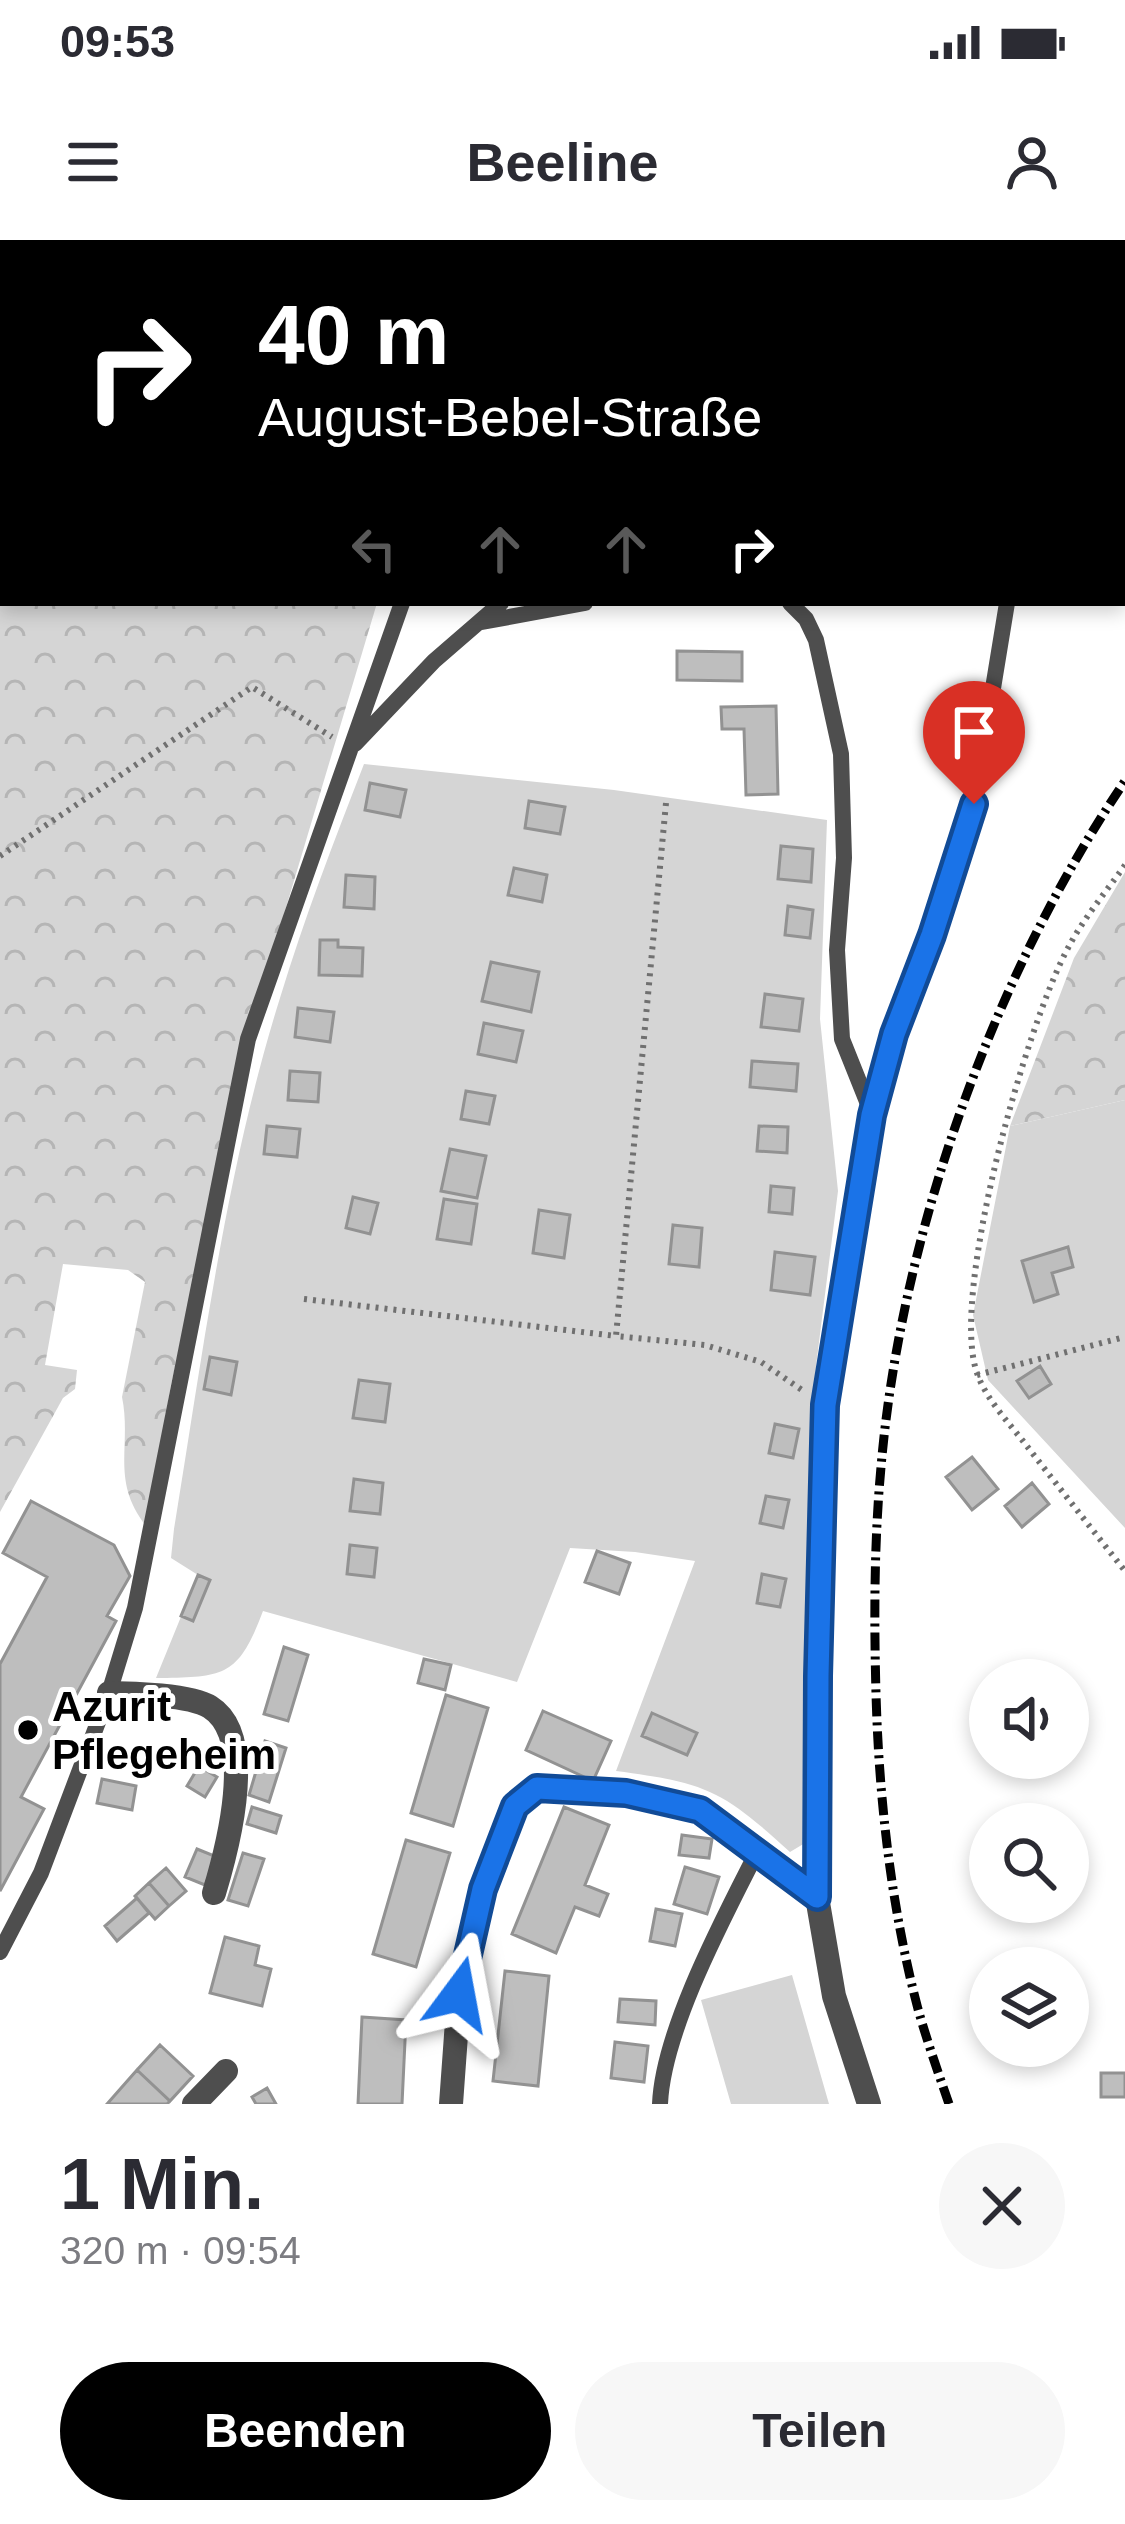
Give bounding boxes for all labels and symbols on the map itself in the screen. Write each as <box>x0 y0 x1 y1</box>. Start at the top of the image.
pin <box>923 681 1025 804</box>
place label: Azurit Pflegeheim <box>52 1683 276 1778</box>
marker: Azurit Pflegeheim <box>15 1717 41 1743</box>
position arrow <box>396 1931 522 2057</box>

